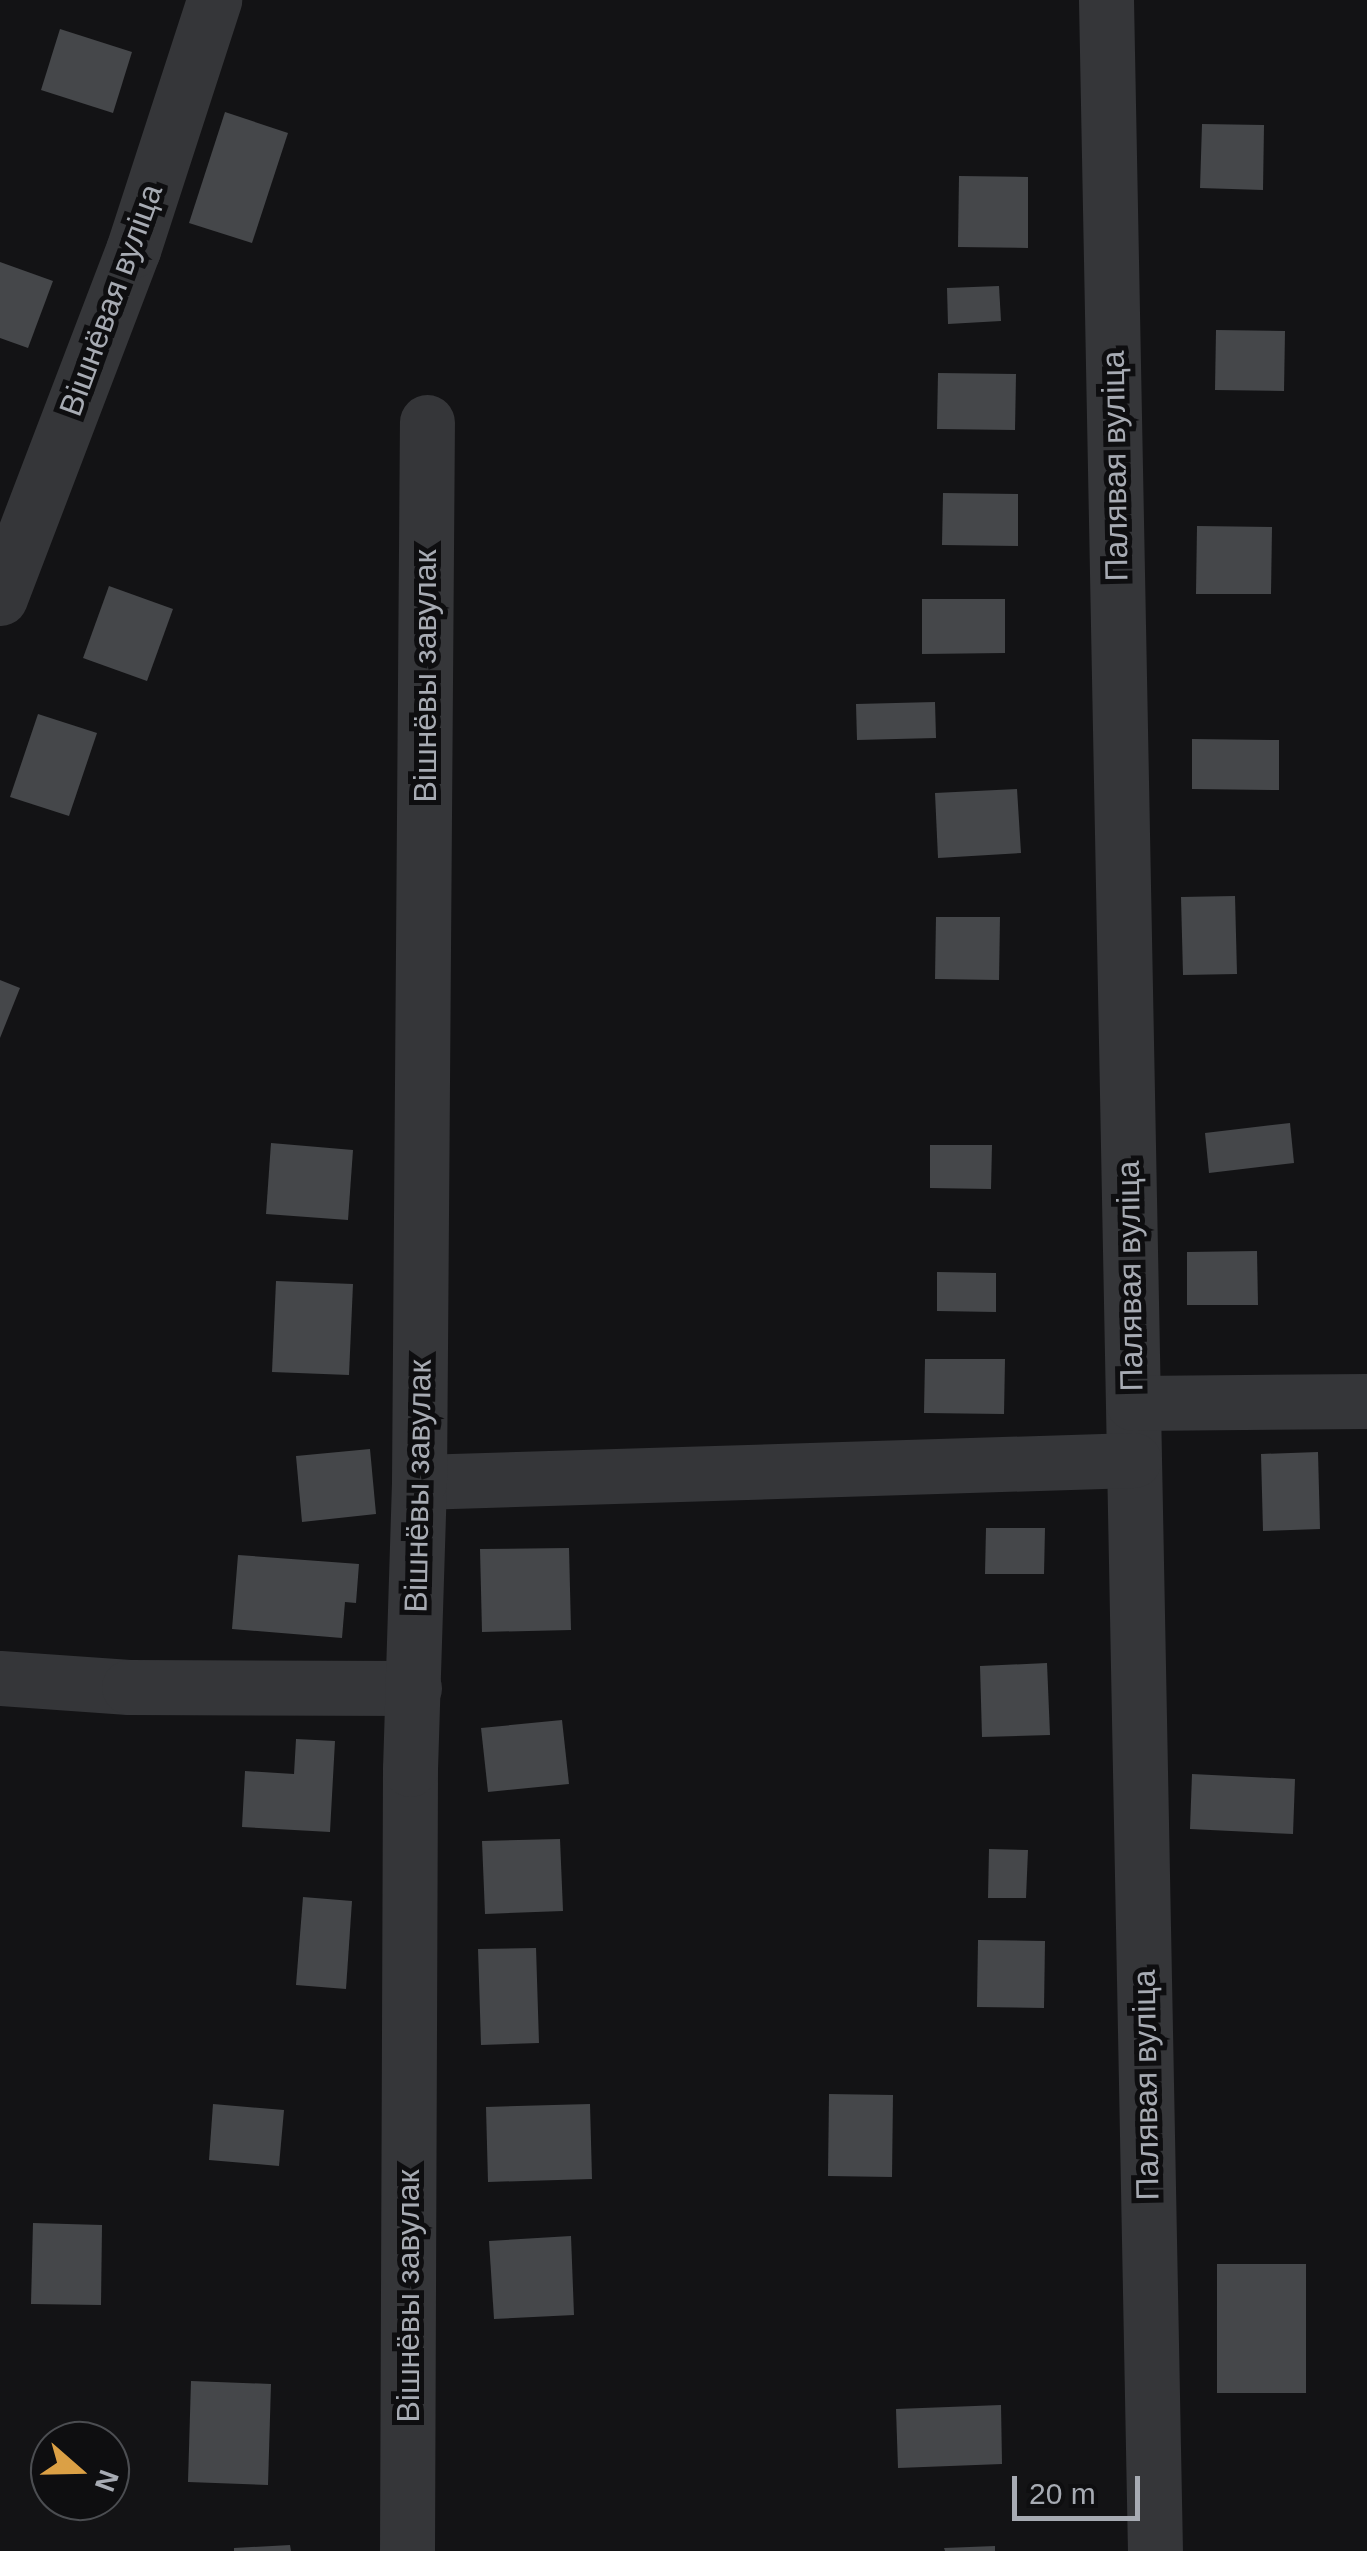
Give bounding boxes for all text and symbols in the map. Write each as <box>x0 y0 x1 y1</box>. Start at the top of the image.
street label: Вішнёвая вуліца <box>51 179 171 421</box>
street label: Палявая вуліца <box>1094 350 1136 582</box>
street label: Вішнёвы завулак <box>406 549 444 803</box>
street label: Палявая вуліца <box>1109 1160 1151 1392</box>
street label: Вішнёвы завулак <box>397 1359 439 1613</box>
street label: Палявая вуліца <box>1125 1969 1167 2201</box>
street label: Вішнёвы завулак <box>389 2169 427 2423</box>
north arrow <box>30 2421 130 2521</box>
scale bar <box>1017 2456 1144 2518</box>
text: N <box>89 2466 125 2496</box>
text: 20 m <box>1029 2477 1096 2510</box>

